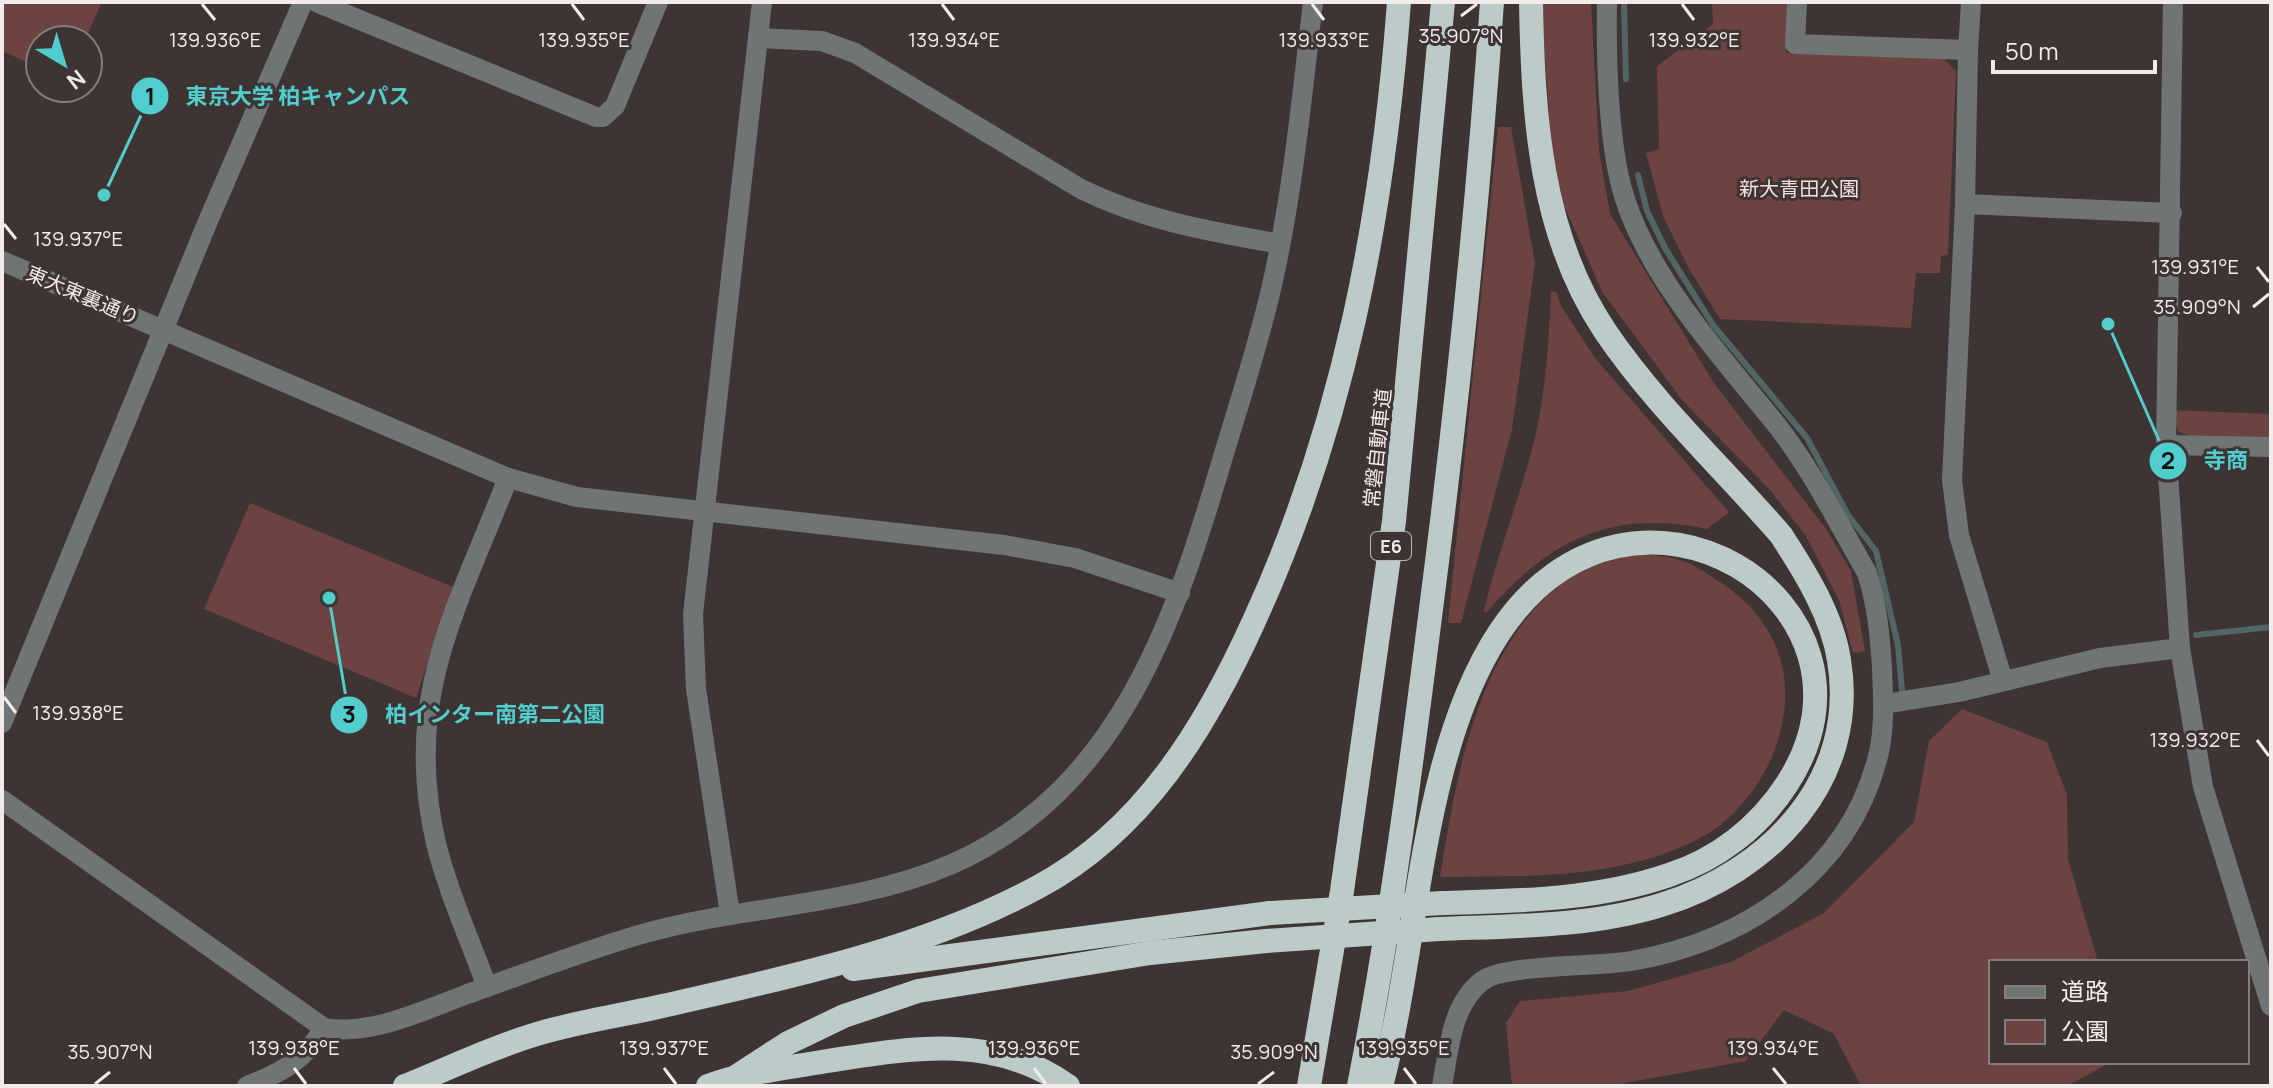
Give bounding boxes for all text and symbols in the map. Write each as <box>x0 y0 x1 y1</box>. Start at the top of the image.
text: 35.907°N <box>1418 22 1504 49</box>
north arrow <box>24 24 104 104</box>
scale bar <box>1993 24 2155 74</box>
text: 139.936°E <box>169 26 261 53</box>
text: 139.935°E <box>538 26 630 53</box>
text: 139.934°E <box>908 26 1000 53</box>
text: 139.933°E <box>1279 26 1369 53</box>
text: 139.932°E <box>1648 26 1740 53</box>
text: 50 m <box>2005 34 2059 67</box>
text: N <box>61 63 92 96</box>
callout: 東京大学 柏キャンパス <box>130 73 426 119</box>
text: 1 <box>145 79 155 112</box>
text: 東京大学 柏キャンパス <box>186 81 410 111</box>
park label: 新大青田公園 <box>1739 175 1859 202</box>
text: 139.937°E <box>33 225 123 252</box>
text: 139.931°E <box>2151 253 2239 280</box>
street label: 東大東裏通り <box>22 259 144 331</box>
text: 35.909°N <box>2153 293 2241 320</box>
street label: 常磐自動車道 <box>1357 387 1397 509</box>
callout: 寺商 <box>2148 438 2264 484</box>
text: 2 <box>2161 443 2175 476</box>
text: 寺商 <box>2204 445 2248 475</box>
road number: E6 <box>1371 532 1411 560</box>
callout: 柏インター南第二公園 <box>329 692 621 738</box>
text: 3 <box>342 697 356 730</box>
text: 139.938°E <box>32 699 124 726</box>
text: 柏インター南第二公園 <box>385 699 605 729</box>
text: 139.932°E <box>2149 726 2241 753</box>
legend <box>1989 960 2249 1064</box>
text: 道路 <box>2061 974 2109 1007</box>
text: 公園 <box>2061 1014 2109 1047</box>
text: 139.938°E <box>248 1034 340 1061</box>
text: 139.937°E <box>619 1034 709 1061</box>
text: 139.936°E <box>988 1034 1080 1061</box>
text: 139.935°E <box>1358 1034 1450 1061</box>
text: 139.934°E <box>1727 1034 1819 1061</box>
text: 35.907°N <box>67 1038 153 1065</box>
text: 35.909°N <box>1230 1038 1318 1065</box>

